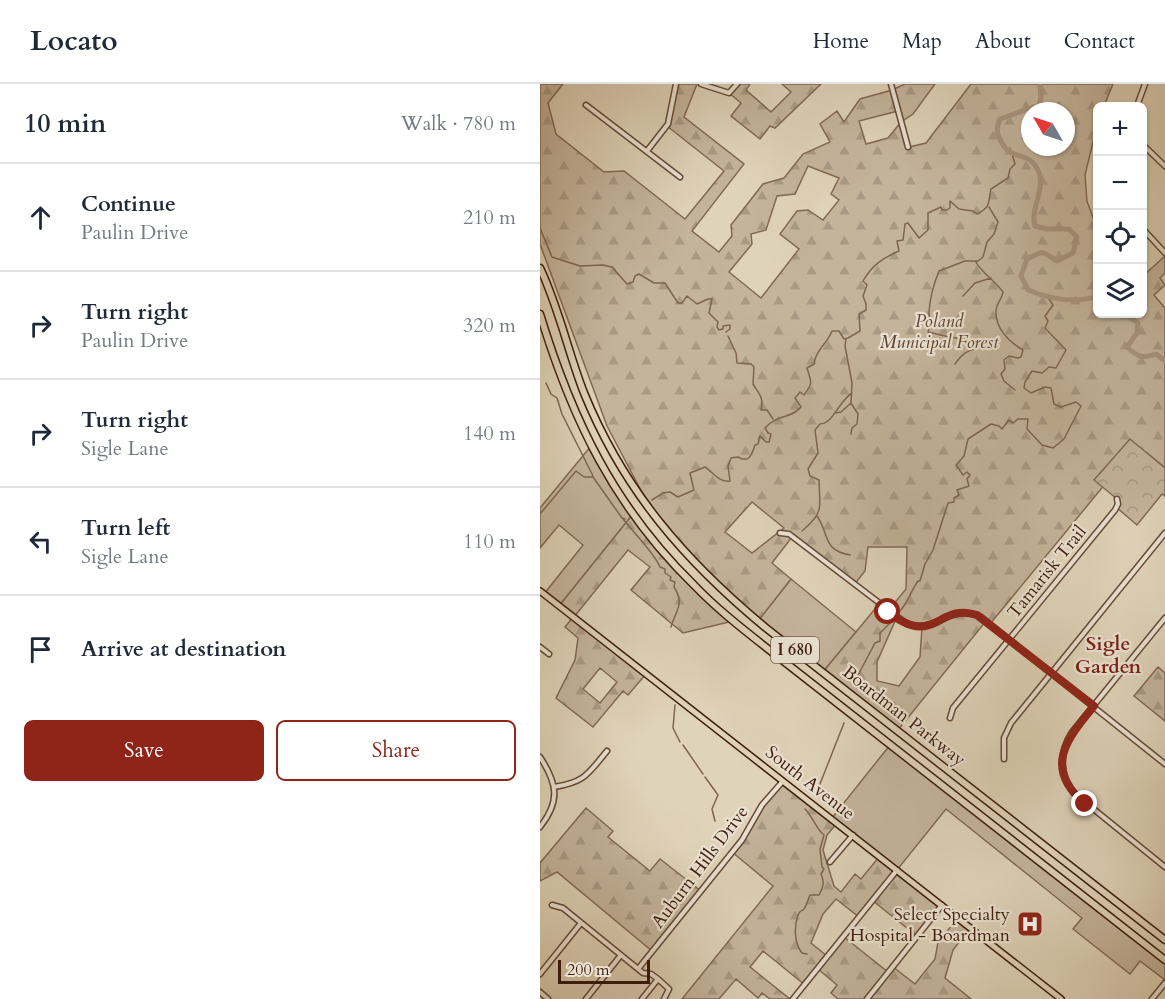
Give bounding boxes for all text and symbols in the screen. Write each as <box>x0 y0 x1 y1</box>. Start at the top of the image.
text: Locato <box>30 22 118 60</box>
text: Home <box>813 27 869 56</box>
text: Map <box>902 27 942 56</box>
text: About <box>975 27 1031 56</box>
text: Contact <box>1064 27 1135 56</box>
north arrow <box>1021 102 1075 156</box>
map controls <box>1093 102 1147 318</box>
button: + <box>1093 102 1147 156</box>
text: 10 min <box>24 106 107 141</box>
text: Walk · 780 m <box>401 110 516 137</box>
button: − <box>1093 156 1147 210</box>
text: Continue <box>81 189 176 219</box>
icon: ahead <box>24 201 57 234</box>
text: 210 m <box>463 204 516 231</box>
button: locate <box>1093 210 1147 264</box>
text: Paulin Drive <box>81 219 188 246</box>
button: layers <box>1093 264 1147 318</box>
text: Turn right <box>81 297 188 327</box>
icon: right <box>24 309 57 342</box>
park label: Poland Municipal Forest <box>880 309 999 355</box>
text: 320 m <box>463 312 516 339</box>
text: Paulin Drive <box>81 327 188 354</box>
text: Turn right <box>81 405 188 435</box>
icon: right <box>24 417 57 450</box>
text: 140 m <box>463 420 516 447</box>
text: Sigle Lane <box>81 435 169 462</box>
text: Turn left <box>81 513 170 543</box>
street label: Tamarisk Trail <box>1002 520 1093 624</box>
icon: left <box>24 525 57 558</box>
text: 110 m <box>463 528 516 555</box>
text: Sigle Lane <box>81 543 169 570</box>
route start <box>874 598 900 624</box>
district label: Sigle Garden <box>1075 630 1142 680</box>
icon: arrive <box>24 633 57 666</box>
text: Arrive at destination <box>81 634 286 664</box>
road number: I 680 <box>771 637 819 663</box>
street label: Boardman Parkway <box>837 660 971 772</box>
button: Save <box>24 720 264 781</box>
button: Share <box>276 720 516 781</box>
street label: South Avenue <box>760 740 860 826</box>
route end <box>1071 790 1097 816</box>
street label: Auburn Hills Drive <box>646 801 754 933</box>
place label: Select Specialty Hospital - Boardman <box>850 902 1011 948</box>
hospital icon: Select Specialty Hospital - Boardman <box>1015 909 1045 939</box>
scale bar <box>558 957 650 984</box>
text: 200 m <box>567 959 609 981</box>

